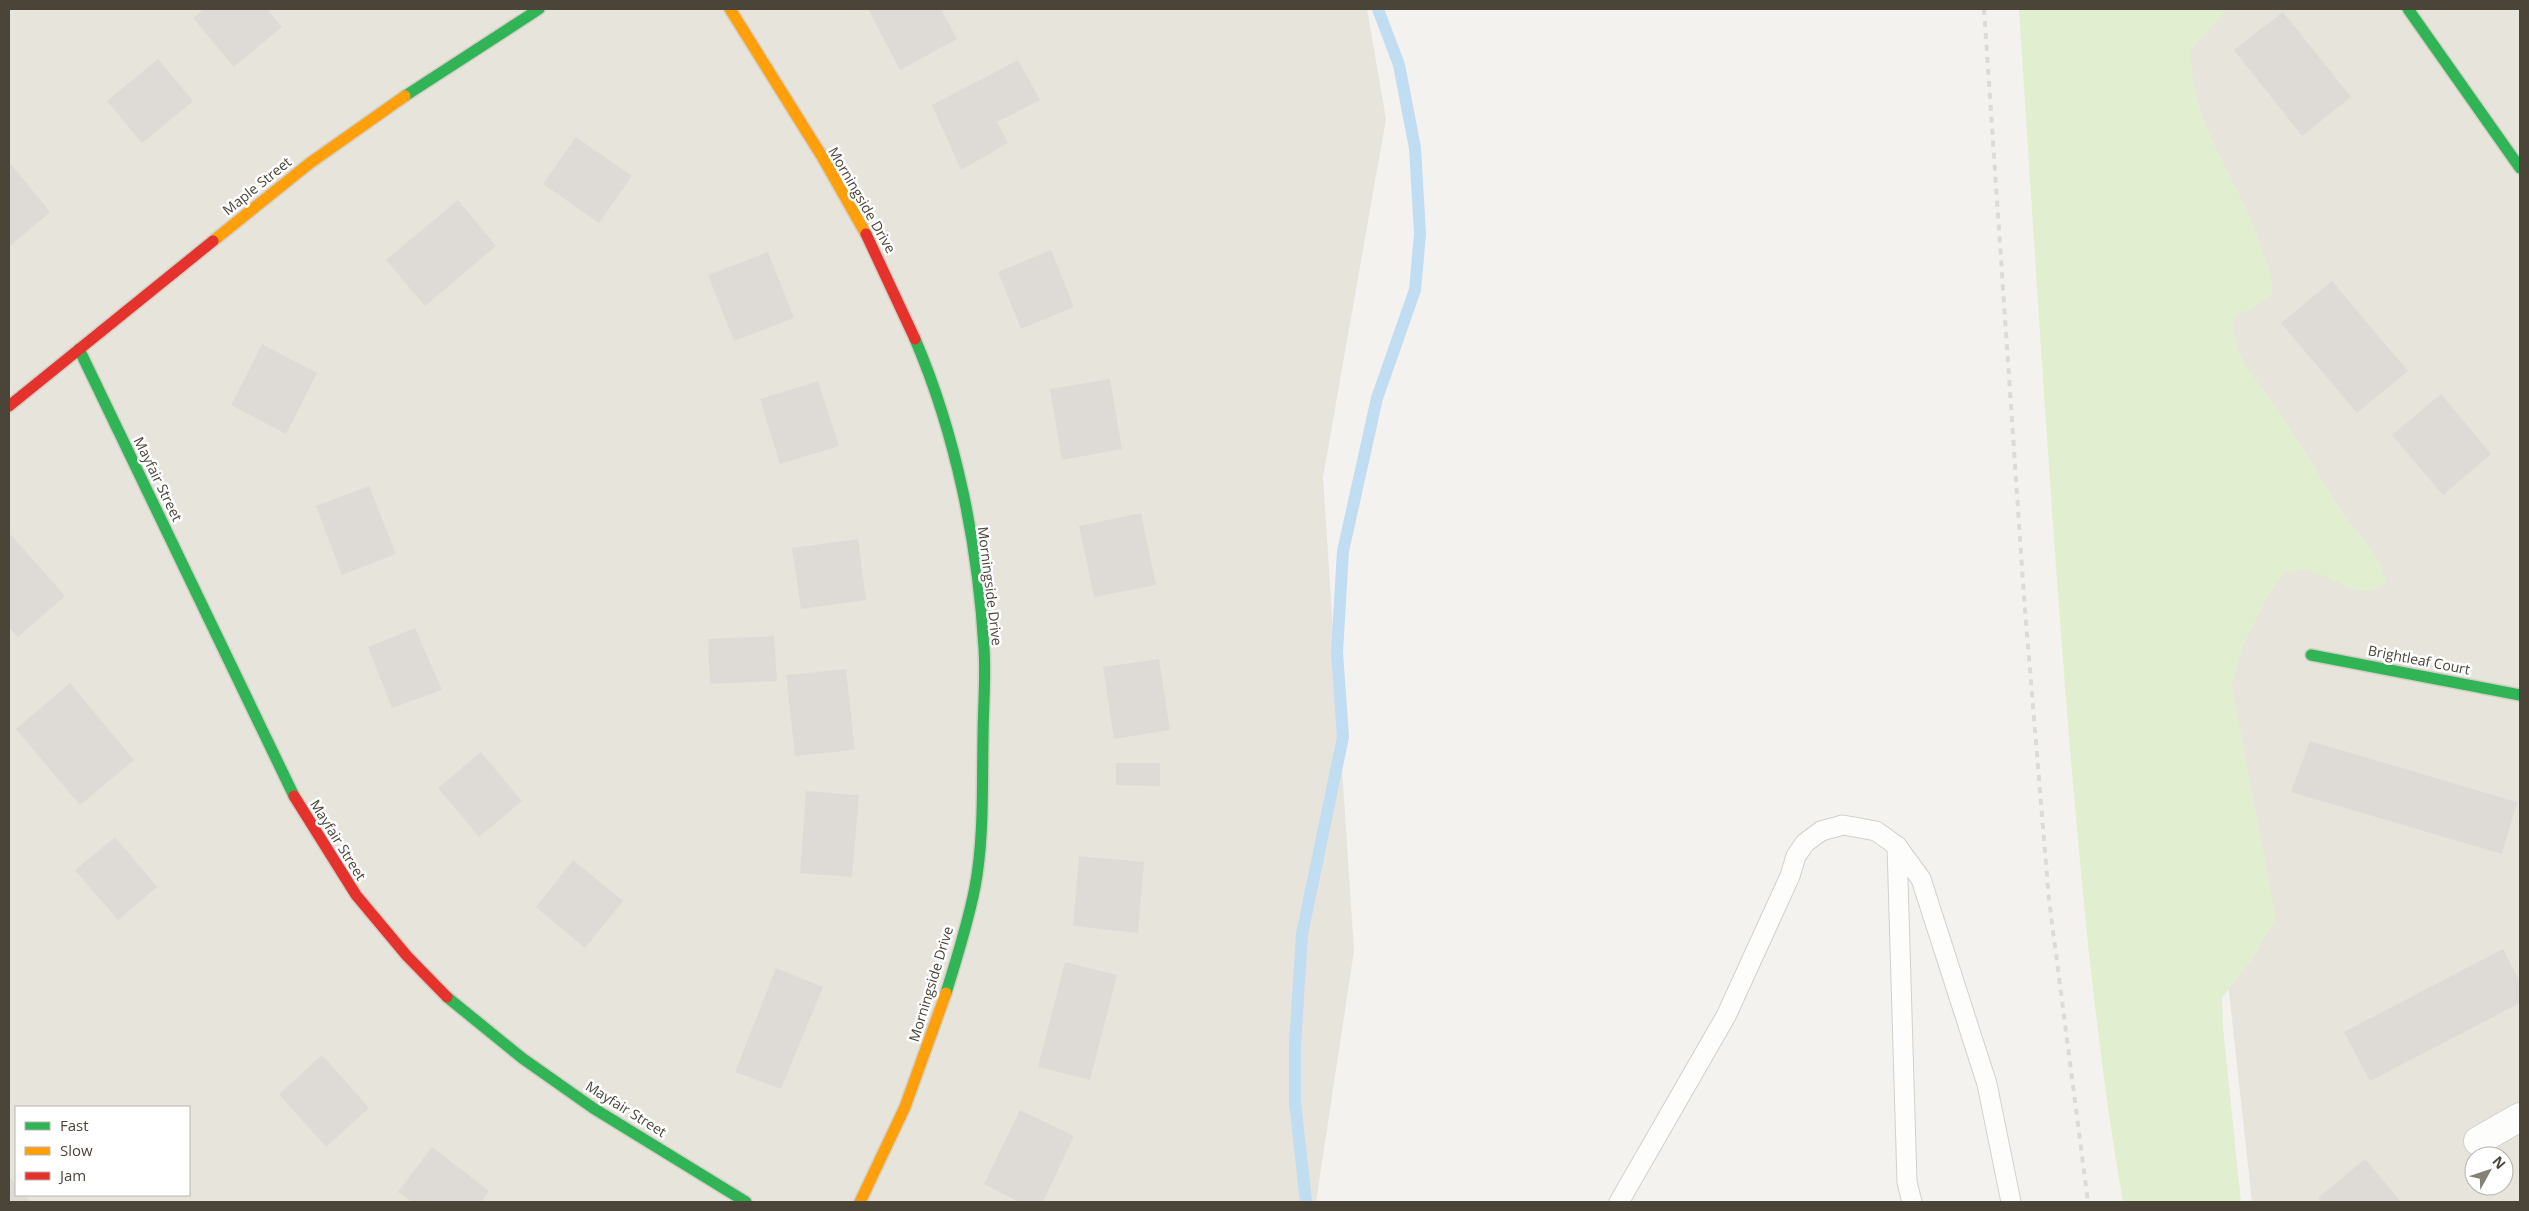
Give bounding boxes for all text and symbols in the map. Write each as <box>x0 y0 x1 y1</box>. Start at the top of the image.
street label: Morningside Drive <box>824 143 901 256</box>
street label: Maple Street <box>218 152 295 219</box>
street label: Mayfair Street <box>130 433 187 524</box>
street label: Morningside Drive <box>974 525 1007 647</box>
street label: Brightleaf Court <box>2366 640 2472 679</box>
street label: Mayfair Street <box>306 796 371 884</box>
street label: Morningside Drive <box>904 924 957 1044</box>
street label: Mayfair Street <box>582 1076 670 1141</box>
legend <box>15 1106 190 1196</box>
text: Fast <box>60 1115 89 1135</box>
text: Slow <box>60 1140 93 1160</box>
north arrow <box>2464 1146 2514 1196</box>
text: N <box>2488 1152 2510 1173</box>
text: Jam <box>58 1165 86 1185</box>

